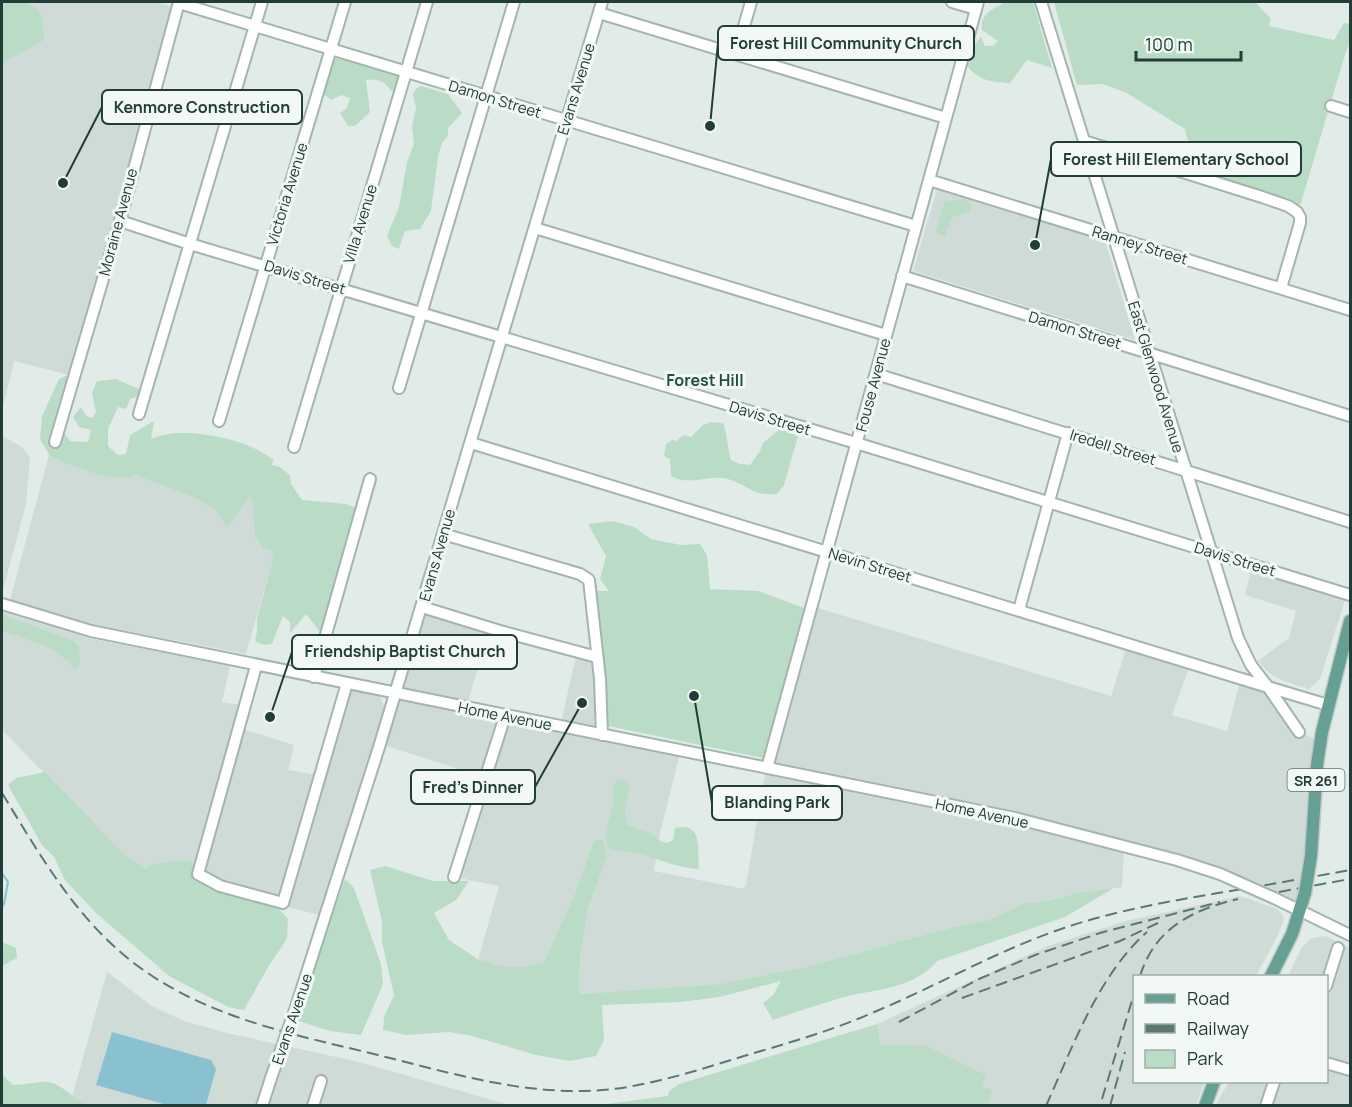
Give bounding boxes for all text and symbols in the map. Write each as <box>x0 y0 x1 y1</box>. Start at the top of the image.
scale bar <box>1136 24 1241 62</box>
callout: Forest Hill Community Church <box>718 26 974 60</box>
text: Forest Hill Community Church <box>730 32 962 54</box>
text: 100 m <box>1145 32 1193 56</box>
street label: Evans Avenue <box>552 40 600 138</box>
street label: Damon Street <box>446 75 544 123</box>
callout: Kenmore Construction <box>102 90 302 124</box>
text: Kenmore Construction <box>114 96 290 118</box>
street label: Victoria Avenue <box>261 140 313 248</box>
callout: Forest Hill Elementary School <box>1051 142 1301 176</box>
text: Forest Hill Elementary School <box>1063 148 1289 170</box>
street label: Moraine Avenue <box>94 166 142 278</box>
street label: Villa Avenue <box>338 182 382 266</box>
street label: Ranney Street <box>1090 220 1190 270</box>
street label: Davis Street <box>262 255 348 299</box>
street label: East Glenwood Avenue <box>1123 299 1189 456</box>
street label: Damon Street <box>1026 306 1124 354</box>
street label: Fouse Avenue <box>850 336 896 434</box>
district label: Forest Hill <box>666 369 744 391</box>
street label: Davis Street <box>727 396 813 440</box>
street label: Iredell Street <box>1067 424 1159 470</box>
street label: Evans Avenue <box>414 506 460 604</box>
street label: Davis Street <box>1192 537 1278 581</box>
street label: Nevin Street <box>826 542 914 588</box>
callout: Friendship Baptist Church <box>292 635 517 669</box>
text: Friendship Baptist Church <box>304 640 506 662</box>
street label: Home Avenue <box>456 697 554 735</box>
road number: SR 261 <box>1288 769 1344 791</box>
callout: Fred's Dinner <box>411 770 535 804</box>
text: Fred's Dinner <box>423 776 523 798</box>
callout: Blanding Park <box>712 786 842 820</box>
text: Blanding Park <box>724 791 830 813</box>
street label: Home Avenue <box>933 793 1031 833</box>
street label: Evans Avenue <box>267 970 317 1067</box>
legend <box>1133 975 1328 1083</box>
text: Road <box>1187 986 1230 1010</box>
text: Railway <box>1187 1016 1249 1040</box>
text: Park <box>1187 1046 1224 1070</box>

